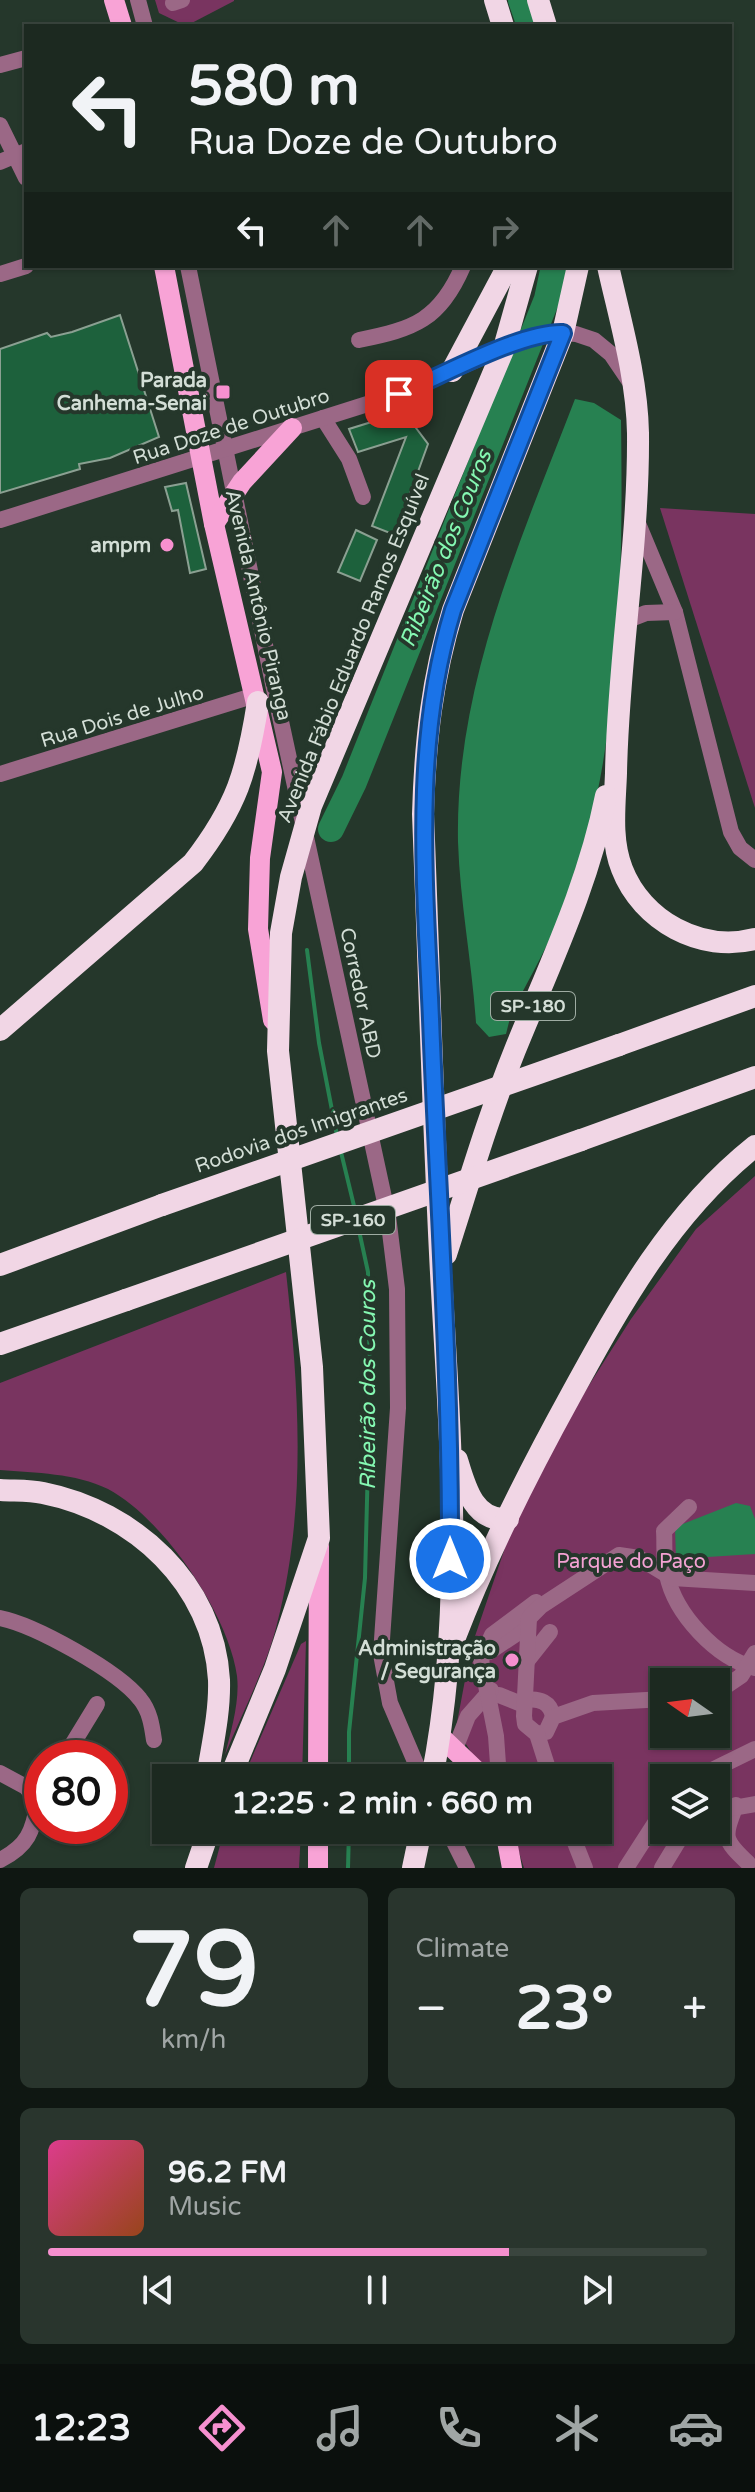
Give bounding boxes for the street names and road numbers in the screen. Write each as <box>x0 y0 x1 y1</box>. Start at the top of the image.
street label: Rua Doze de Outubro <box>130 384 333 470</box>
street label: Avenida Fábio Eduardo Ramos Esquível <box>273 470 435 826</box>
street label: Avenida Antônio Piranga <box>220 487 296 723</box>
street label: Rua Dois de Julho <box>38 681 207 753</box>
street label: Corredor ABD <box>334 925 386 1061</box>
road number: SP-180 <box>491 992 575 1020</box>
street label: Rodovia dos Imigrantes <box>192 1083 411 1179</box>
road number: SP-160 <box>311 1206 395 1234</box>

